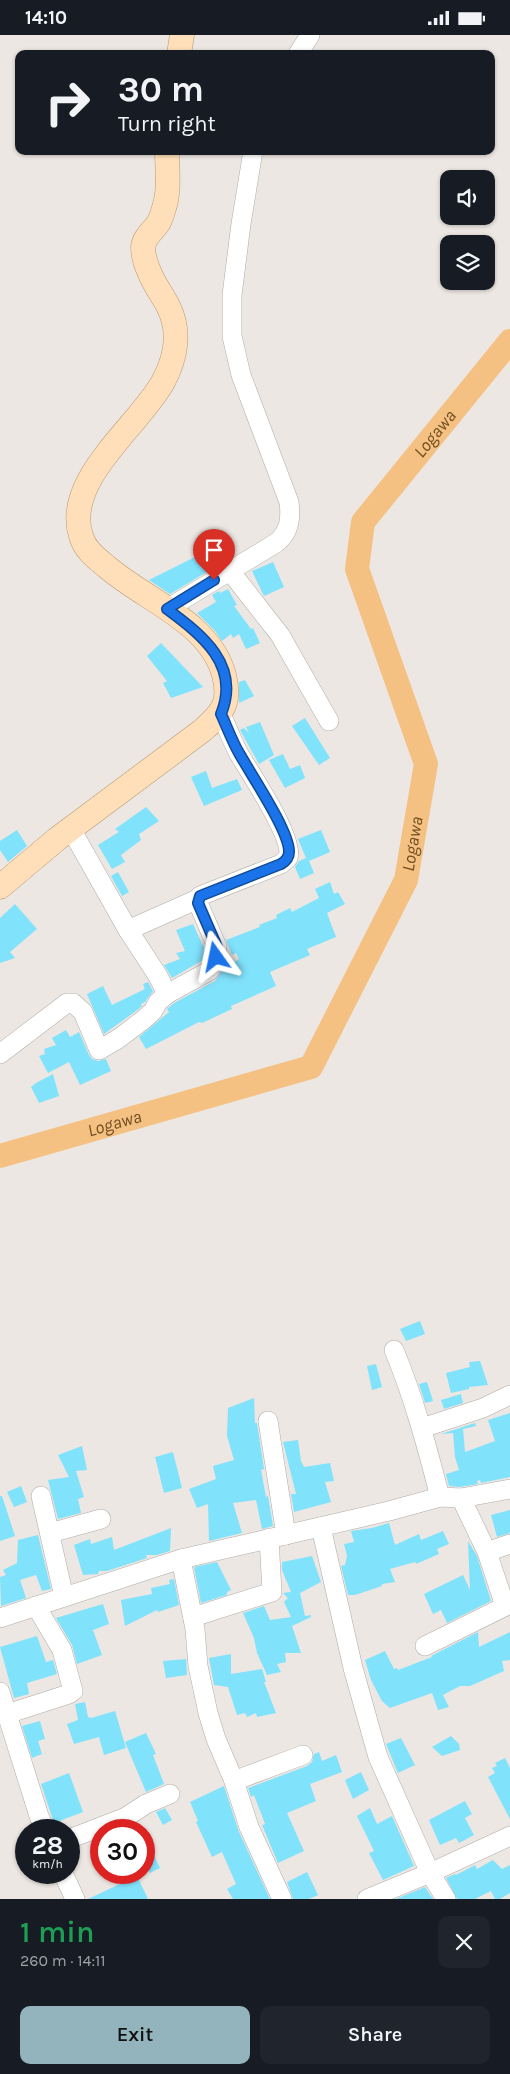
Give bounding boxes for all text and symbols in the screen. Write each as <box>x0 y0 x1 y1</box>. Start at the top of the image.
text: 14:10 <box>25 7 67 29</box>
text: 30 m <box>118 69 204 110</box>
icon: right <box>35 70 100 135</box>
text: Turn right <box>118 111 216 137</box>
map controls <box>440 170 495 290</box>
button: sound <box>440 170 495 225</box>
button: layers <box>440 235 495 290</box>
water label: Logawa <box>409 405 461 462</box>
pin <box>193 529 235 580</box>
icon: arrive <box>200 536 228 564</box>
water label: Logawa <box>397 815 428 873</box>
position arrow <box>189 930 241 982</box>
water label: Logawa <box>85 1105 144 1141</box>
speed limit sign: 30 <box>90 1819 155 1884</box>
text: 28 <box>32 1831 63 1860</box>
text: km/h <box>32 1857 63 1871</box>
text: 1 min <box>20 1914 94 1950</box>
button: close <box>438 1916 490 1968</box>
text: 260 m · 14:11 <box>20 1951 106 1970</box>
button: Exit <box>20 2006 250 2064</box>
button: Share <box>260 2006 490 2064</box>

